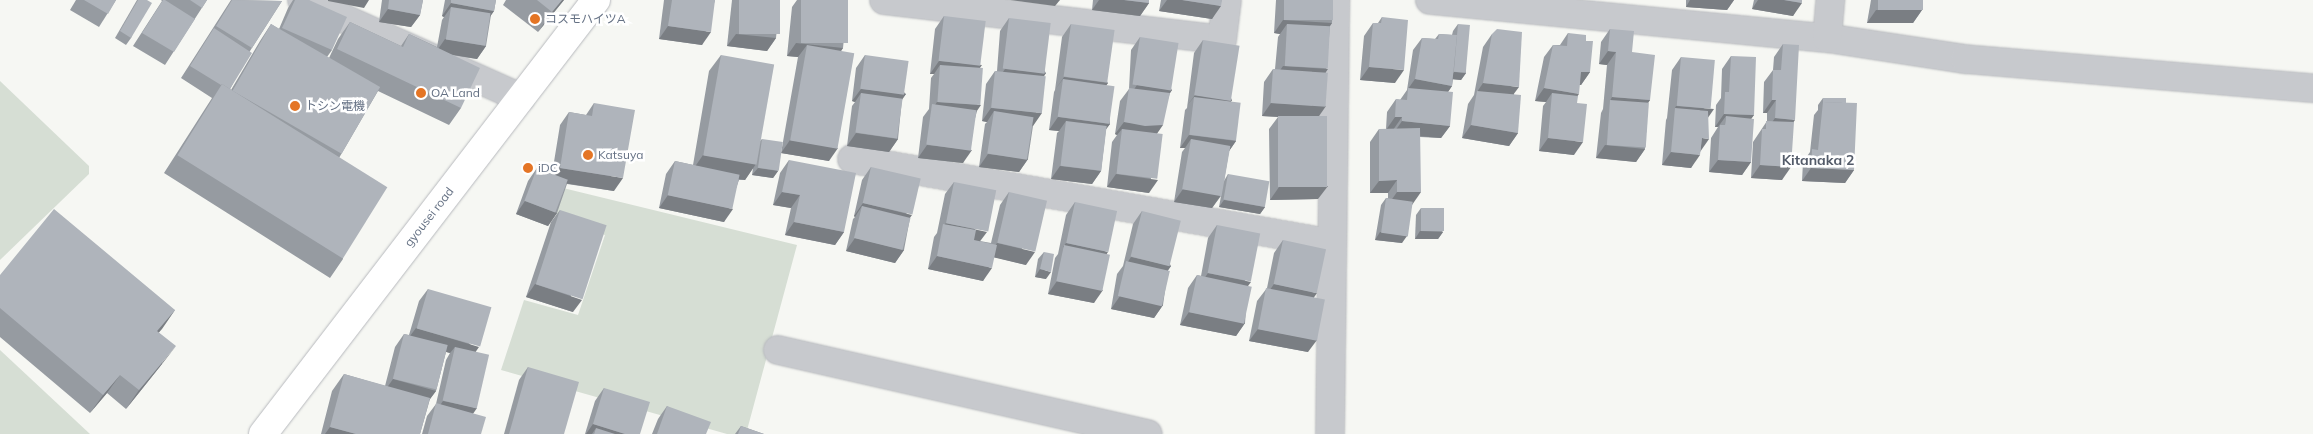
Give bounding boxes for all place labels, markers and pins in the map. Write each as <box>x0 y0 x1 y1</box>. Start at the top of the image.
place label: コスモハイツA <box>545 12 626 26</box>
marker: コスモハイツA <box>529 13 541 25</box>
place label: OA Land <box>431 86 480 100</box>
marker: OA Land <box>415 87 427 99</box>
place label: トシン電機 <box>305 99 365 113</box>
marker: トシン電機 <box>289 100 301 112</box>
place label: Katsuya <box>598 148 643 162</box>
marker: Katsuya <box>582 149 594 161</box>
place label: iDC <box>538 161 558 175</box>
marker: iDC <box>522 162 534 174</box>

